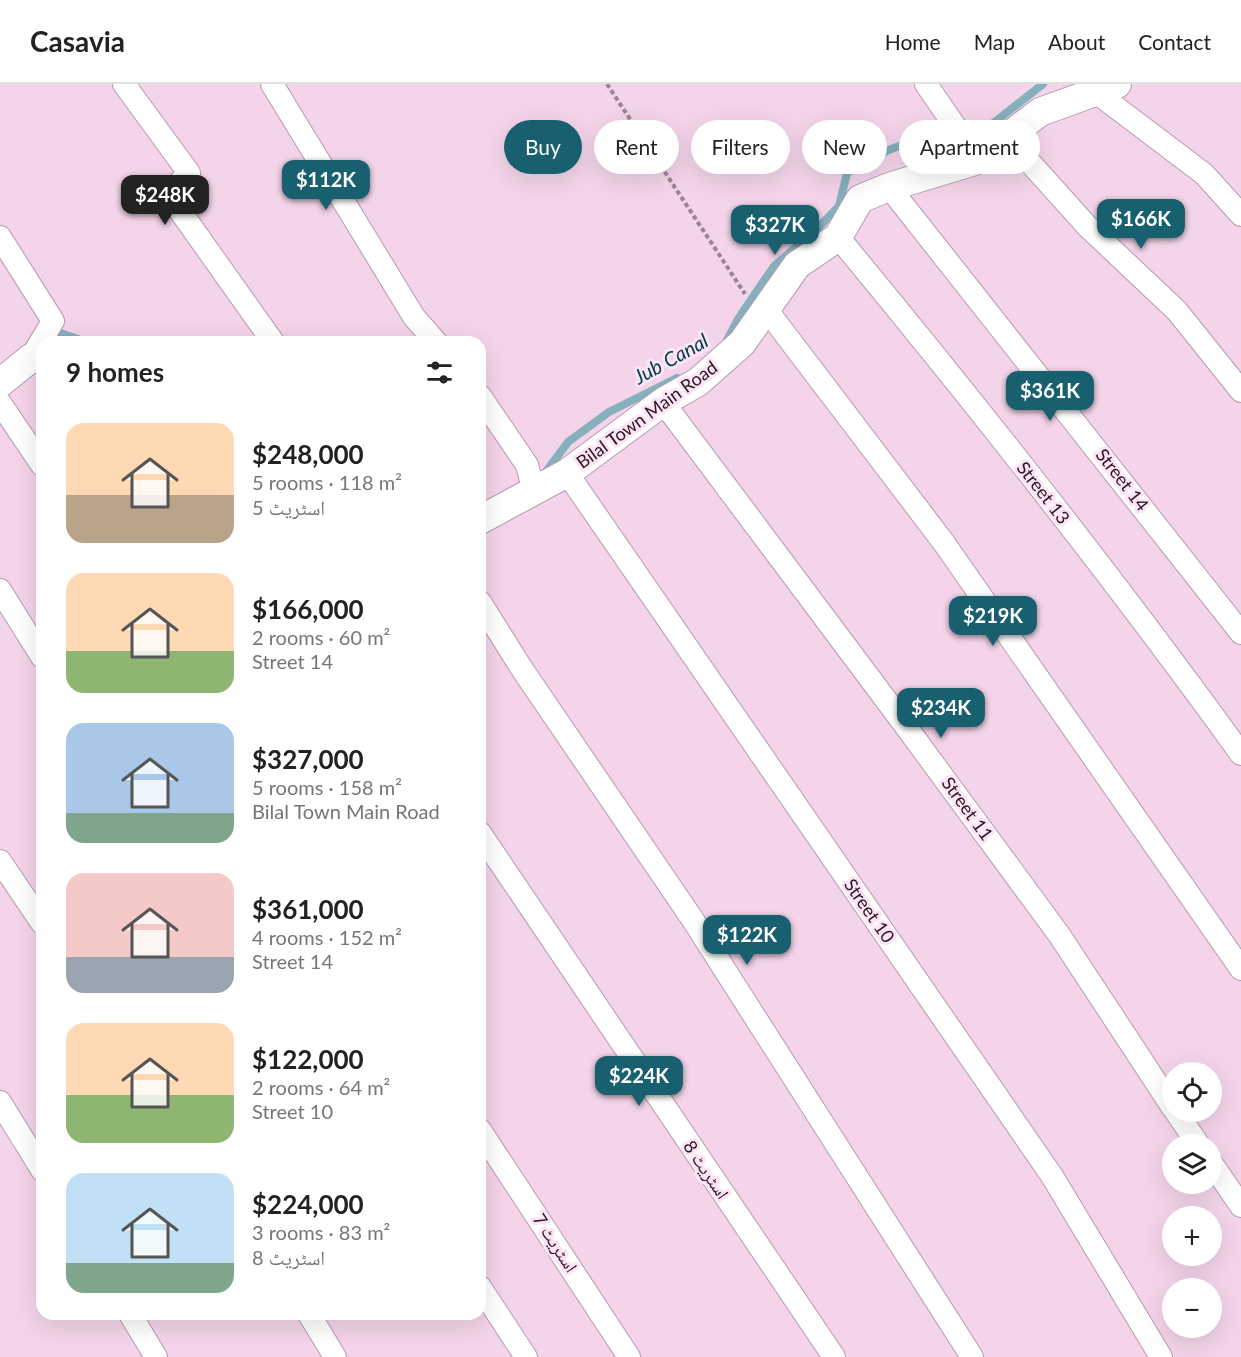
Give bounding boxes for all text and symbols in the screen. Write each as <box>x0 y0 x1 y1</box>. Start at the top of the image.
text: Casavia <box>30 24 125 58</box>
text: Home <box>885 29 941 54</box>
text: Map <box>974 29 1015 54</box>
text: About <box>1048 29 1105 54</box>
text: Contact <box>1138 29 1211 54</box>
chip: Buy <box>504 120 582 174</box>
chip: Rent <box>594 120 679 174</box>
chip: Filters <box>691 120 790 174</box>
chip: New <box>802 120 887 174</box>
chip: Apartment <box>899 120 1040 174</box>
pin: $112K <box>284 160 368 211</box>
text: $112K <box>296 167 356 191</box>
pin: $248K <box>123 175 207 226</box>
text: $248K <box>135 182 195 206</box>
pin: $166K <box>1099 199 1183 250</box>
pin: $327K <box>733 205 817 256</box>
text: $166K <box>1111 206 1171 230</box>
text: $327K <box>745 212 805 236</box>
water label: Jub Canal <box>628 328 712 389</box>
text: 9 homes <box>66 356 164 388</box>
icon: filters <box>423 356 456 389</box>
street label: Bilal Town Main Road <box>572 356 721 473</box>
pin: $361K <box>1008 371 1092 422</box>
text: $361K <box>1020 378 1080 402</box>
text: $248,000 <box>252 438 364 470</box>
street label: Street 14 <box>1092 444 1154 515</box>
icon: home <box>114 447 186 519</box>
street label: Street 13 <box>1013 457 1075 528</box>
text: 5 rooms · 118 m² <box>252 470 402 494</box>
text: اسٹریٹ 5 <box>252 495 325 519</box>
text: $166,000 <box>252 593 364 625</box>
pin: $219K <box>951 596 1035 647</box>
icon: home <box>114 597 186 669</box>
text: $219K <box>963 603 1023 627</box>
text: 2 rooms · 60 m² <box>252 625 390 649</box>
text: Street 14 <box>252 649 333 673</box>
pin: $234K <box>899 688 983 739</box>
text: $234K <box>911 695 971 719</box>
text: $327,000 <box>252 743 364 775</box>
icon: home <box>114 747 186 819</box>
street label: Street 11 <box>937 772 998 844</box>
text: 5 rooms · 158 m² <box>252 775 402 799</box>
text: Bilal Town Main Road <box>252 799 440 823</box>
street label: Street 10 <box>840 874 900 947</box>
text: $361,000 <box>252 893 364 925</box>
icon: home <box>114 897 186 969</box>
pin: $122K <box>705 915 789 966</box>
text: $122K <box>717 922 777 946</box>
text: 4 rooms · 152 m² <box>252 925 402 949</box>
text: Street 14 <box>252 949 333 973</box>
text: $122,000 <box>252 1043 364 1075</box>
icon: home <box>114 1047 186 1119</box>
pin: $224K <box>597 1056 681 1107</box>
map controls <box>1162 1062 1222 1338</box>
button: locate <box>1162 1062 1222 1122</box>
text: $224K <box>609 1063 669 1087</box>
text: 2 rooms · 64 m² <box>252 1075 390 1099</box>
text: Street 10 <box>252 1099 333 1123</box>
button: layers <box>1162 1134 1222 1194</box>
street label: اسٹریٹ 8 <box>679 1136 734 1203</box>
text: $224,000 <box>252 1188 364 1220</box>
icon: home <box>114 1197 186 1269</box>
button: + <box>1162 1206 1222 1266</box>
street label: اسٹریٹ 7 <box>528 1209 583 1276</box>
text: 3 rooms · 83 m² <box>252 1220 390 1244</box>
text: اسٹریٹ 8 <box>252 1245 325 1269</box>
button: − <box>1162 1278 1222 1338</box>

